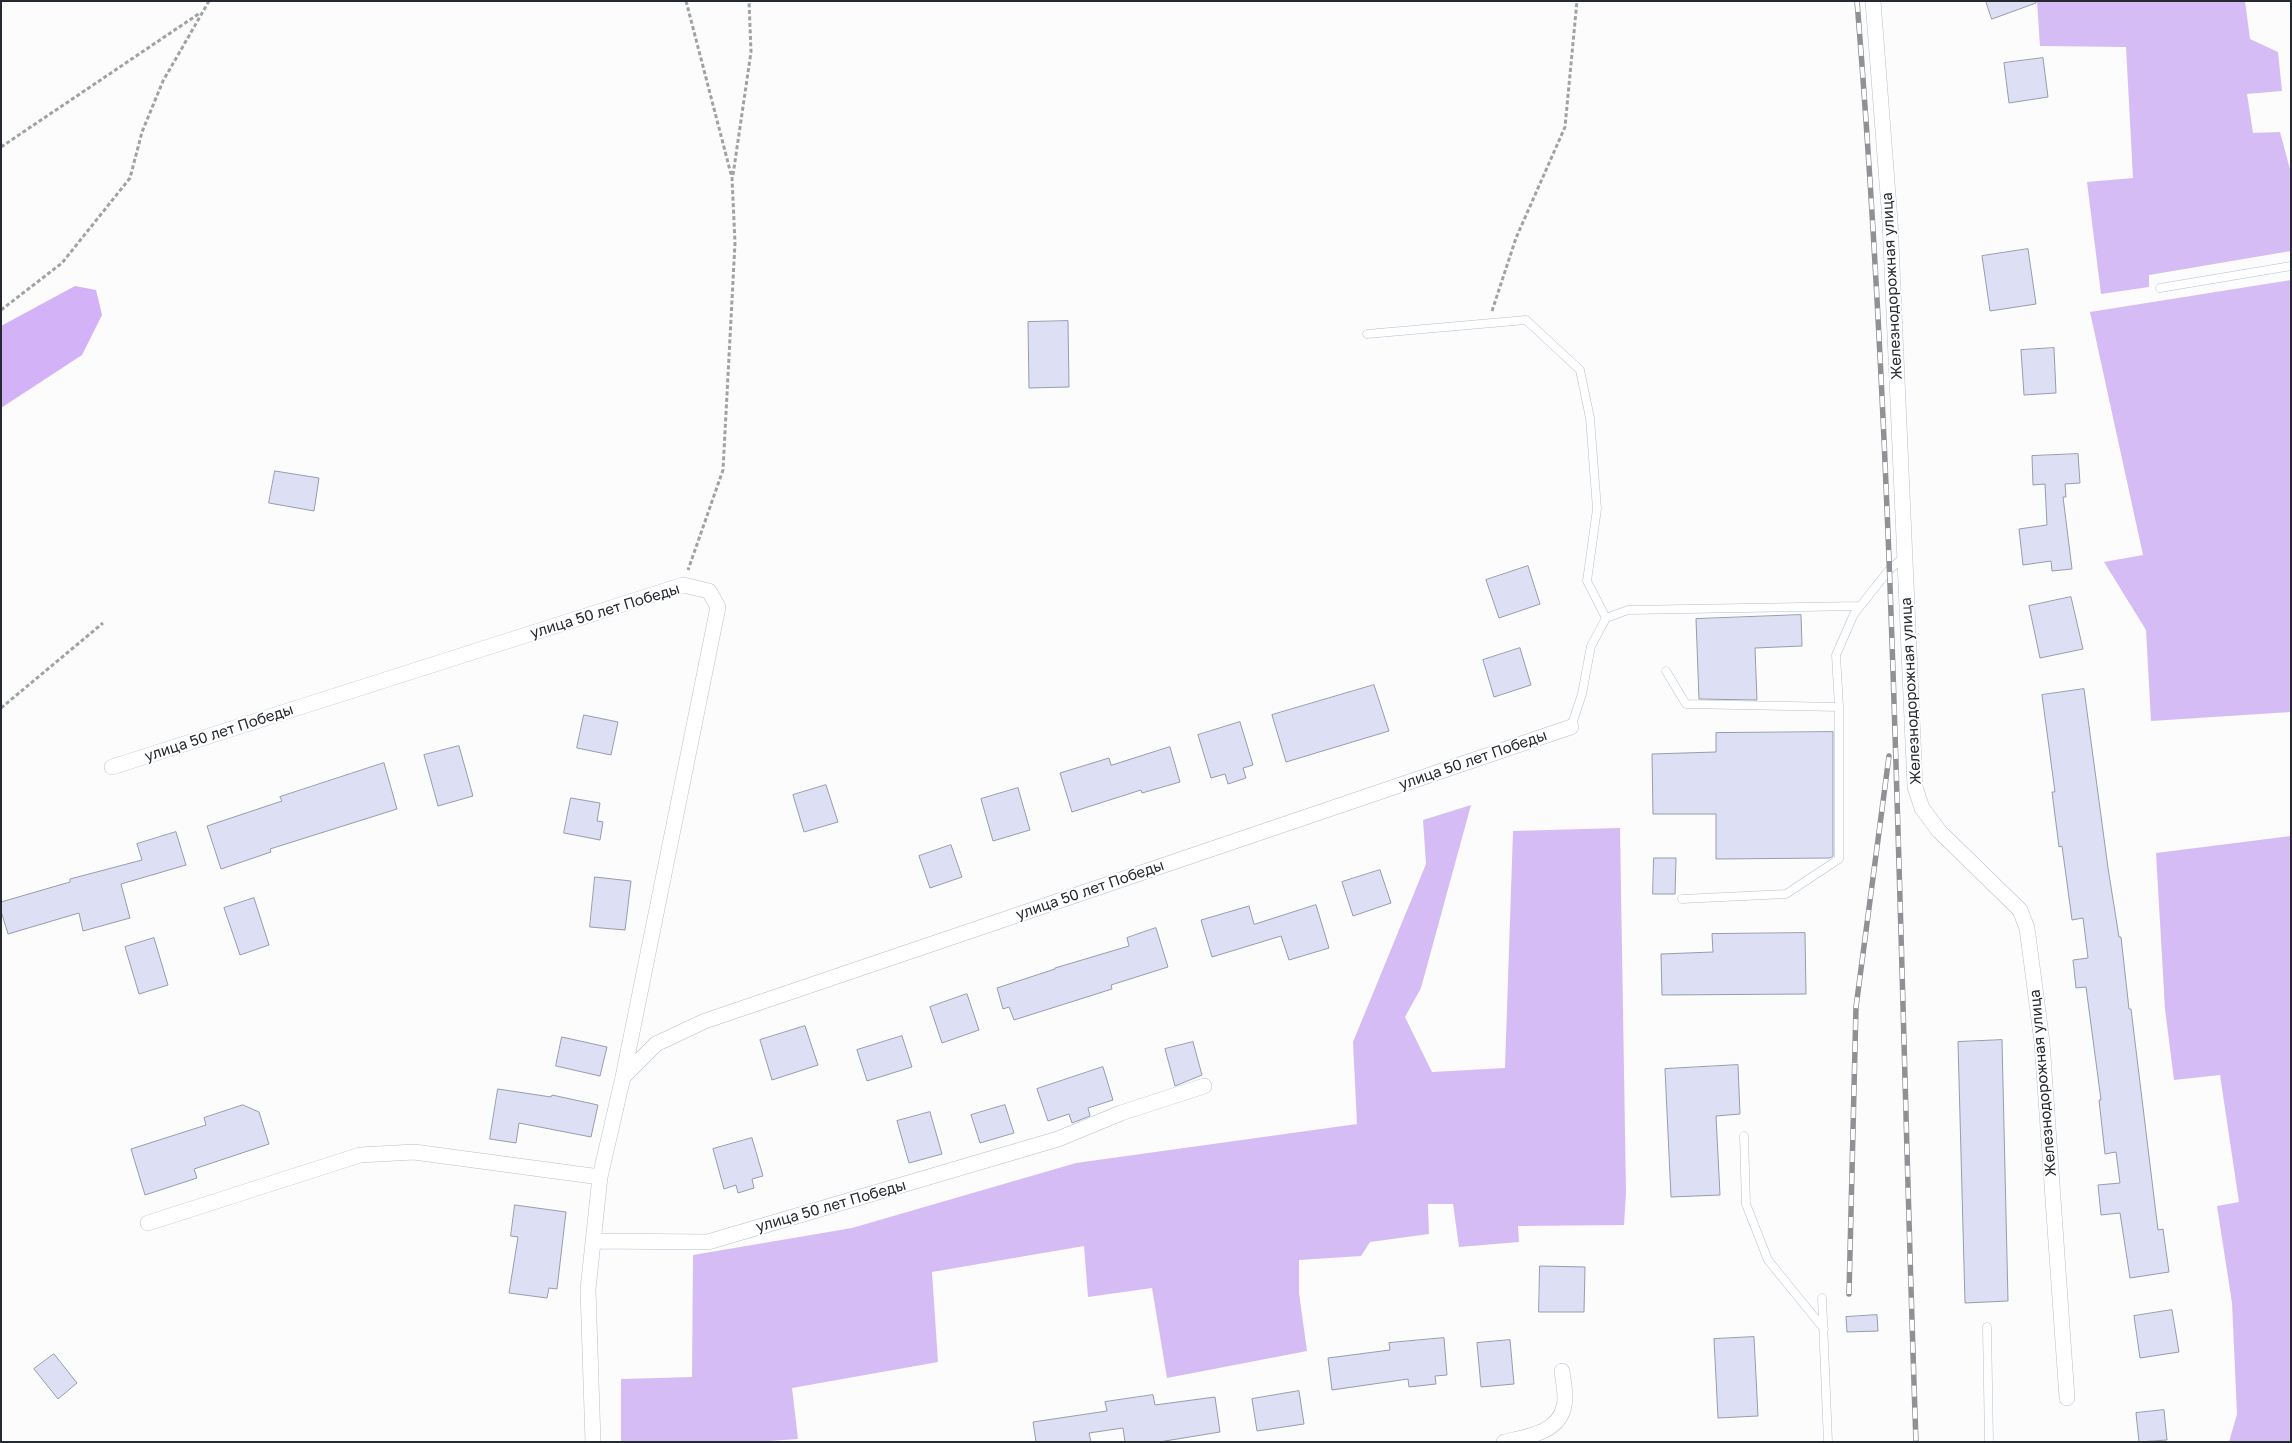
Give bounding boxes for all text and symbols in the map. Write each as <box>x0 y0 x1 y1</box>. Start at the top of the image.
street label: Железнодорожная улица <box>1878 192 1906 380</box>
street label: улица 50 лет Победы <box>528 580 682 642</box>
street label: Железнодорожная улица <box>1897 597 1925 785</box>
street label: улица 50 лет Победы <box>142 700 296 766</box>
street label: улица 50 лет Победы <box>1396 726 1550 794</box>
street label: улица 50 лет Победы <box>1013 856 1167 924</box>
street label: Железнодорожная улица <box>2026 989 2060 1177</box>
street label: улица 50 лет Победы <box>754 1176 908 1236</box>

